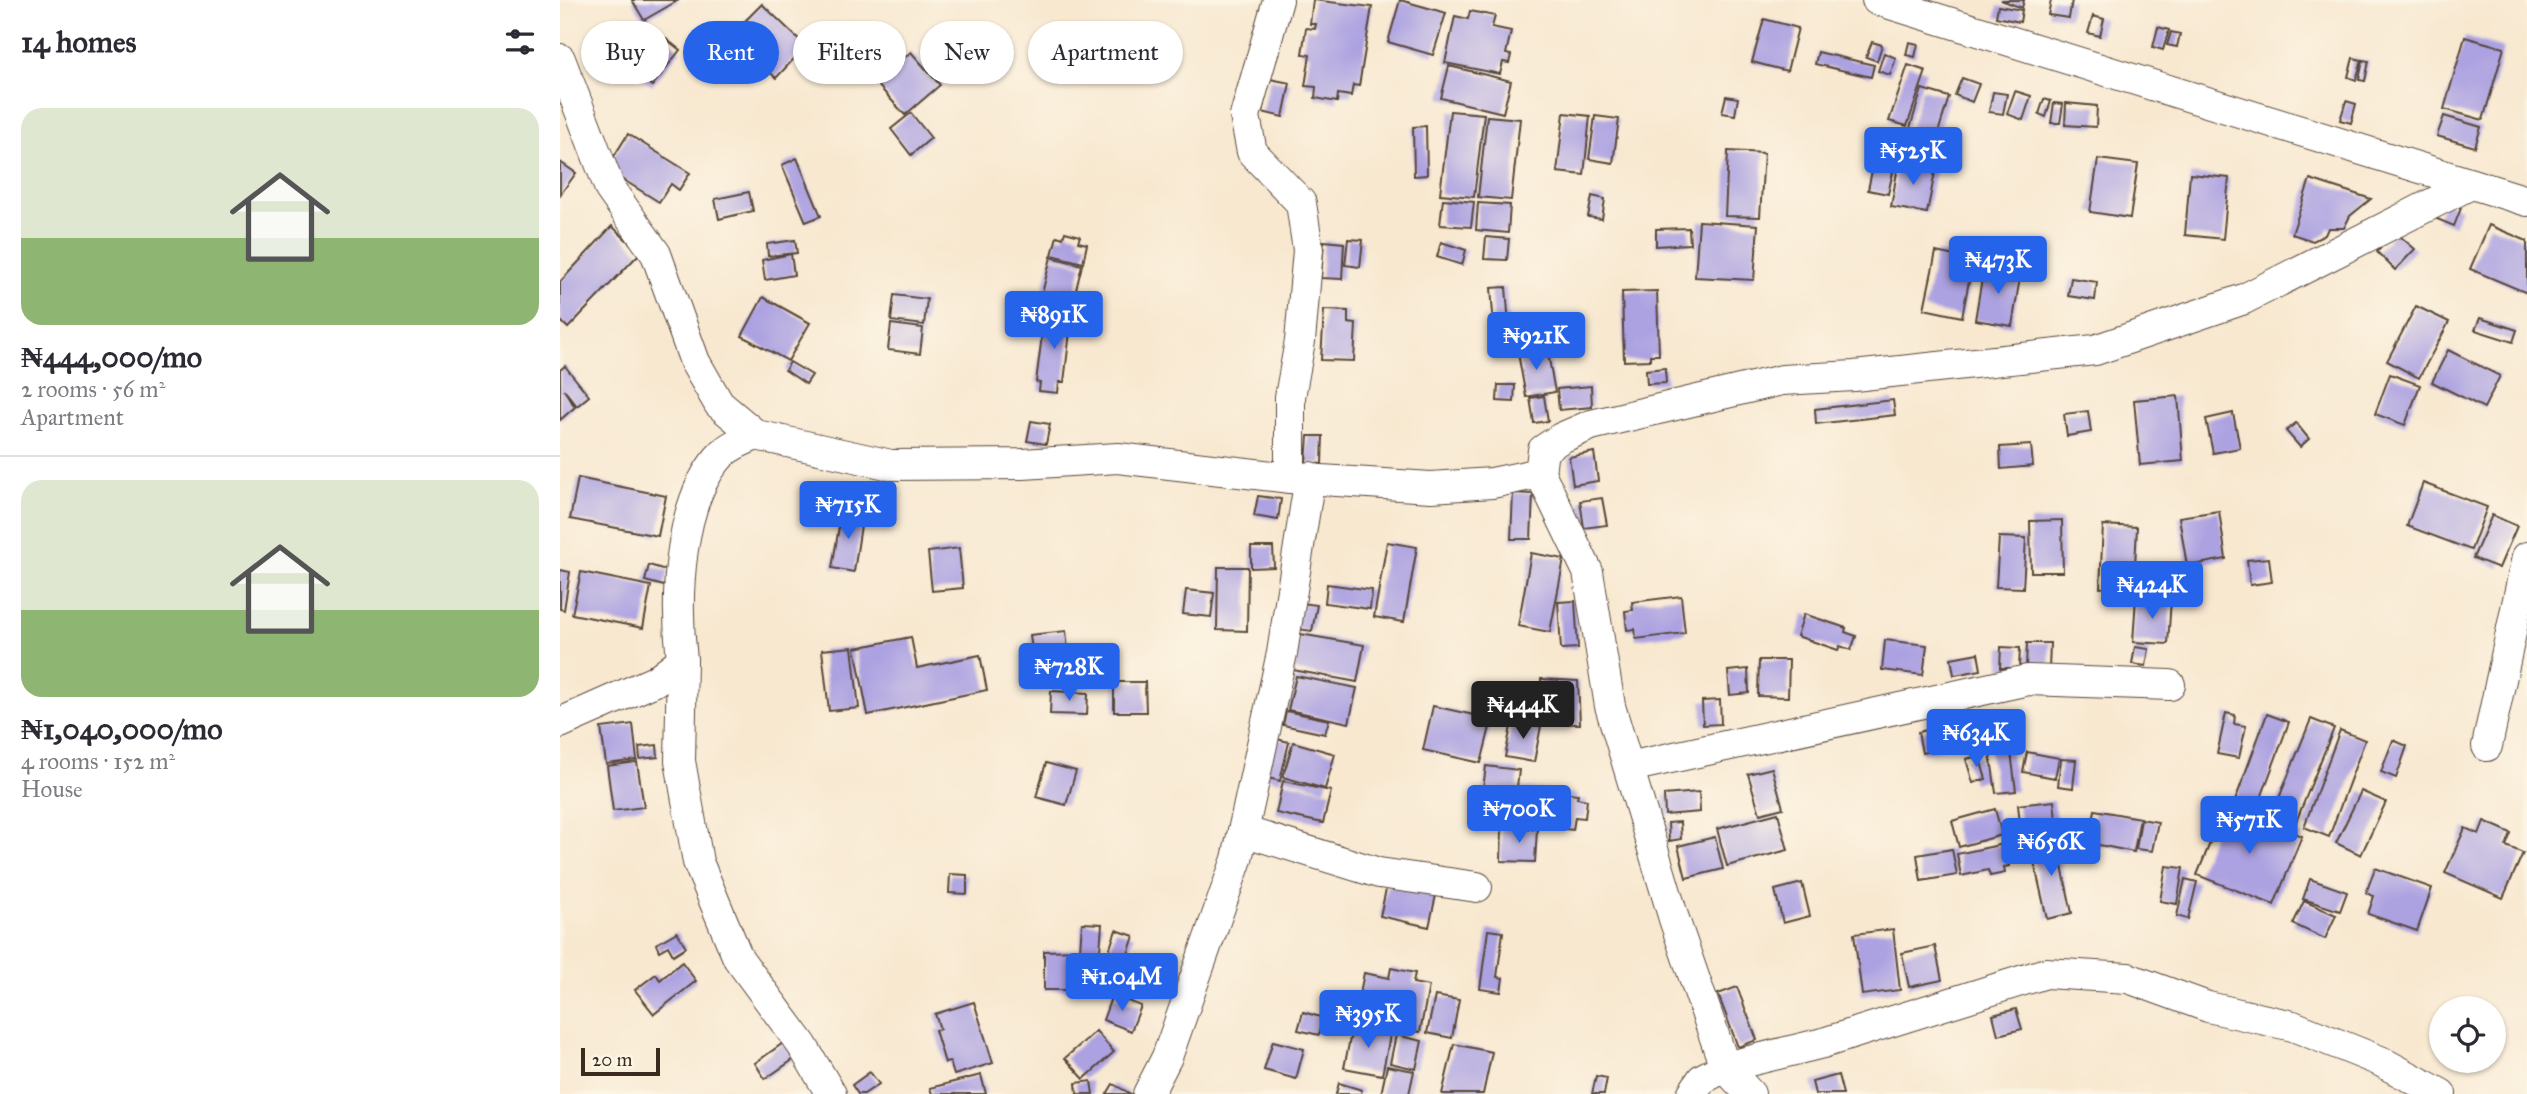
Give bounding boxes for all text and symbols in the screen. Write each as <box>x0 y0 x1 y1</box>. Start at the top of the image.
chip: Buy <box>581 21 669 84</box>
chip: Rent <box>683 21 779 84</box>
chip: Filters <box>793 21 906 84</box>
chip: New <box>920 21 1014 84</box>
chip: Apartment <box>1028 21 1183 84</box>
icon: filters <box>501 23 539 61</box>
text: 14 homes <box>21 24 136 60</box>
pin: ₦525K <box>1864 128 1962 187</box>
text: ₦525K <box>1880 136 1946 164</box>
icon: home <box>217 154 343 280</box>
pin: ₦473K <box>1949 236 2047 296</box>
text: ₦473K <box>1965 245 2031 273</box>
pin: ₦891K <box>1005 292 1103 351</box>
text: ₦891K <box>1021 300 1087 328</box>
pin: ₦921K <box>1487 312 1585 372</box>
text: ₦921K <box>1503 321 1569 349</box>
text: ₦444,000/mo <box>21 339 202 375</box>
text: 2 rooms · 56 m² <box>21 375 165 403</box>
text: Apartment <box>21 403 124 431</box>
pin: ₦715K <box>799 482 897 541</box>
text: ₦715K <box>816 490 880 518</box>
icon: home <box>217 526 343 652</box>
pin: ₦424K <box>2103 562 2201 621</box>
text: ₦424K <box>2117 570 2187 598</box>
pin: ₦728K <box>1020 644 1118 703</box>
text: ₦728K <box>1035 652 1103 680</box>
pin: ₦444K <box>1474 682 1572 741</box>
text: ₦444K <box>1487 690 1559 718</box>
pin: ₦634K <box>1927 710 2025 769</box>
text: ₦1,040,000/mo <box>21 711 223 747</box>
text: ₦634K <box>1943 718 2009 746</box>
text: 4 rooms · 152 m² <box>21 747 175 775</box>
text: House <box>21 775 83 803</box>
pin: ₦700K <box>1470 786 1568 845</box>
text: ₦700K <box>1483 794 1555 822</box>
pin: ₦571K <box>2200 796 2298 856</box>
text: ₦571K <box>2217 805 2281 833</box>
pin: ₦656K <box>2002 818 2100 878</box>
text: ₦656K <box>2017 827 2085 855</box>
pin: ₦1.04M <box>1065 954 1179 1013</box>
text: ₦1.04M <box>1082 962 1162 990</box>
pin: ₦395K <box>1319 990 1417 1050</box>
map controls <box>2429 996 2506 1073</box>
button: locate <box>2429 996 2506 1073</box>
text: ₦395K <box>1335 999 1401 1027</box>
scale bar <box>581 1045 660 1077</box>
text: 20 m <box>592 1048 633 1071</box>

